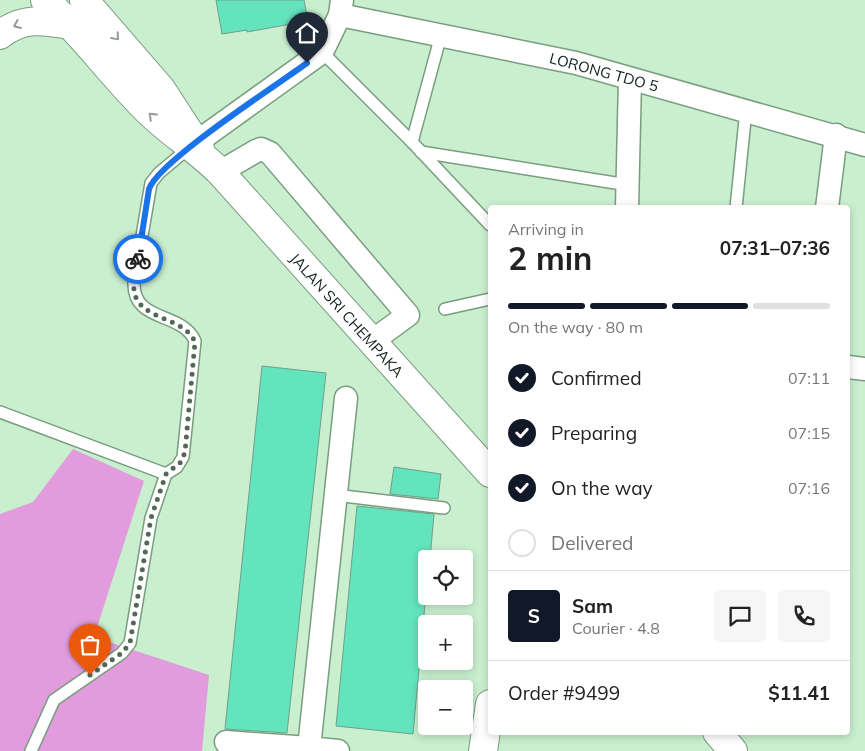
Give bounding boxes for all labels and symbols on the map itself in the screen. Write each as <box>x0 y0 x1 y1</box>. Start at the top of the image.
pin <box>286 12 328 63</box>
one-way arrow <box>13 19 21 29</box>
one-way arrow <box>110 31 119 40</box>
street label: LORONG TDO 5 <box>547 48 661 96</box>
one-way arrow <box>149 113 158 122</box>
courier <box>113 234 163 284</box>
street label: JALAN SRI CHEMPAKA <box>286 249 408 381</box>
pin <box>69 624 111 675</box>

